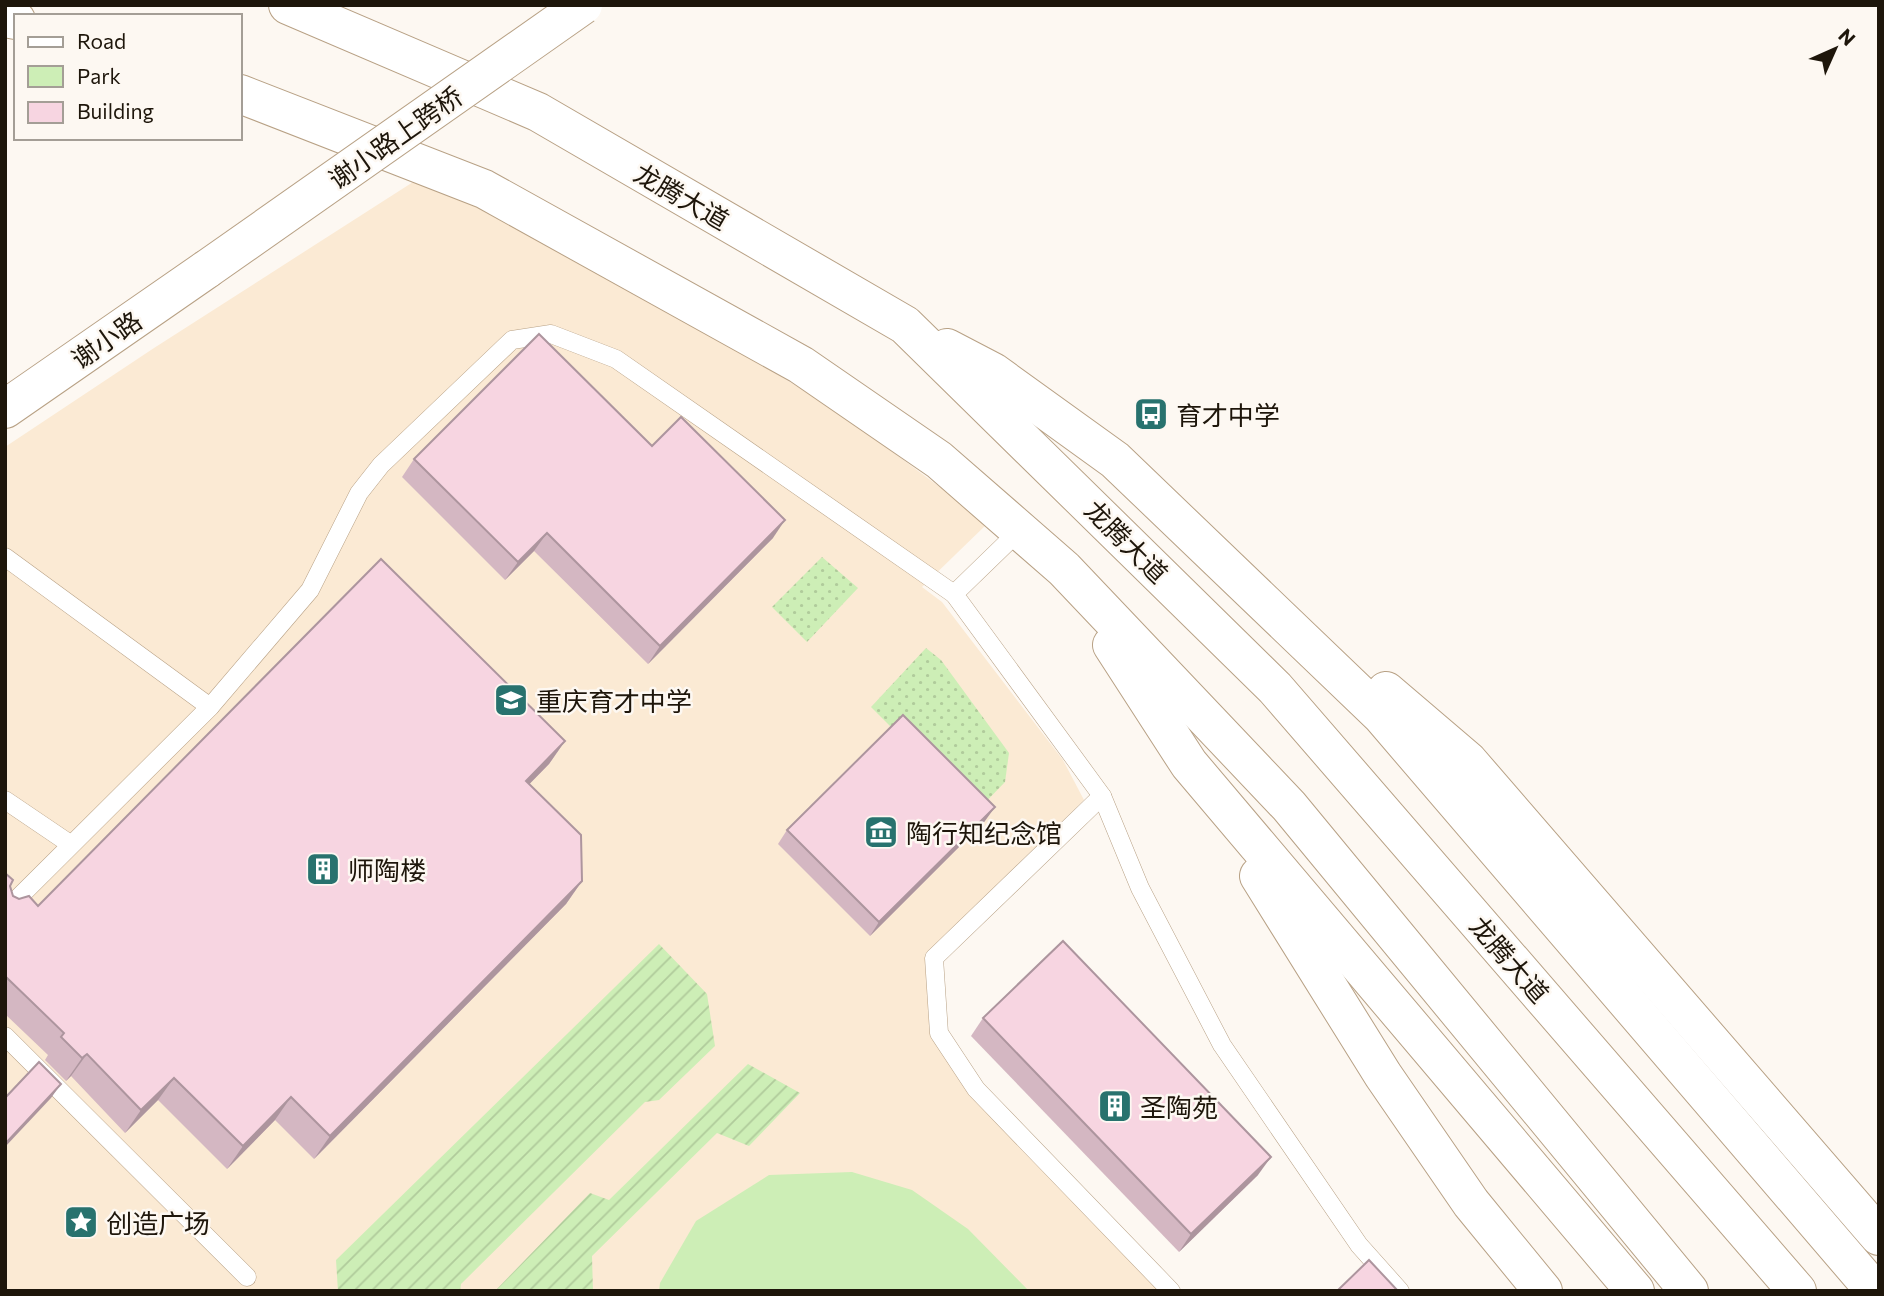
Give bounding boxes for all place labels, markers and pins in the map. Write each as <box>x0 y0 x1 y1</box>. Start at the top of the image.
bus stop icon: 育才中学 <box>1132 395 1170 433</box>
place label: 育才中学 <box>1176 399 1280 430</box>
school or university icon: 重庆育才中学 <box>492 681 530 719</box>
place label: 重庆育才中学 <box>536 685 692 716</box>
museum icon: 陶行知纪念馆 <box>862 813 900 851</box>
place label: 陶行知纪念馆 <box>906 817 1062 848</box>
building icon: 师陶楼 <box>304 850 342 888</box>
place label: 师陶楼 <box>348 854 426 885</box>
building icon: 圣陶苑 <box>1096 1087 1134 1125</box>
place label: 圣陶苑 <box>1140 1091 1218 1122</box>
place icon: 创造广场 <box>62 1203 100 1241</box>
place label: 创造广场 <box>106 1207 210 1238</box>

